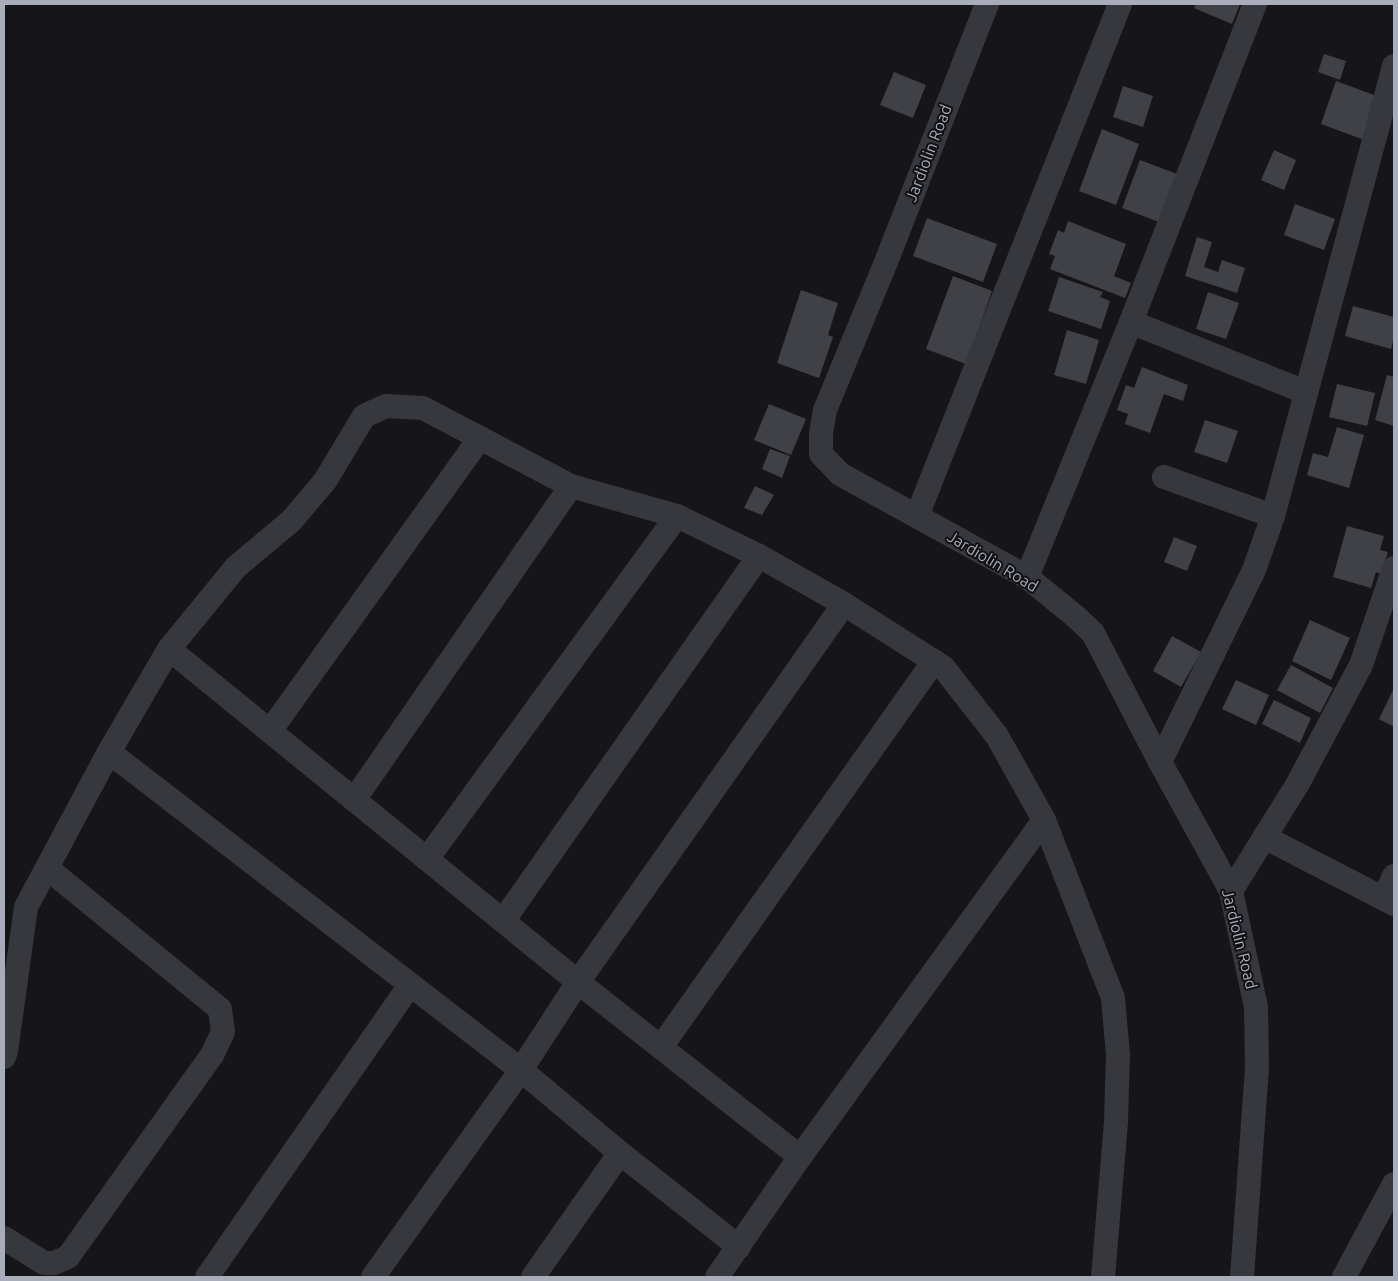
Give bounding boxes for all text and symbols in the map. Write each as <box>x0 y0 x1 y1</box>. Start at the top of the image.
street label: Jardiolin Road <box>901 102 955 204</box>
street label: Jardiolin Road <box>944 527 1042 595</box>
street label: Jardiolin Road <box>1219 887 1261 991</box>

